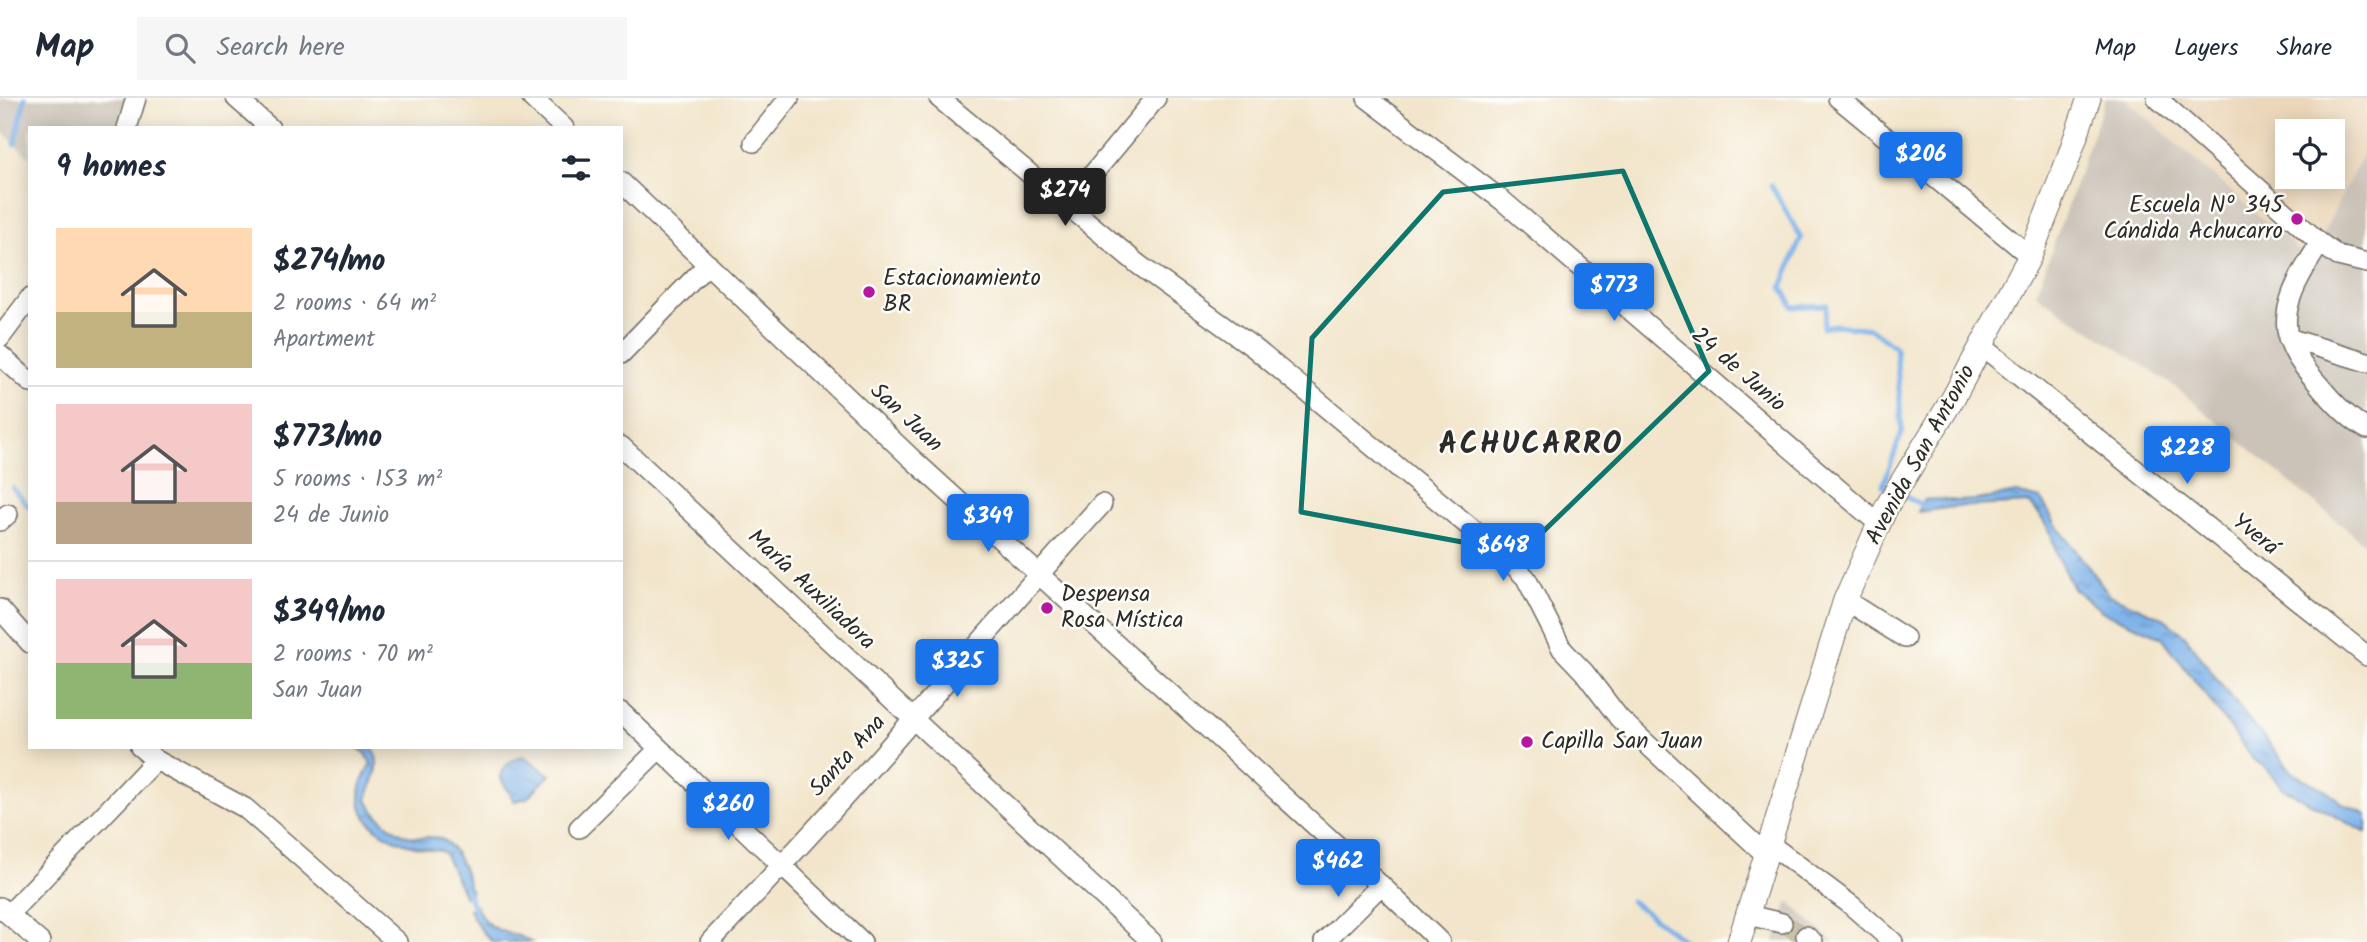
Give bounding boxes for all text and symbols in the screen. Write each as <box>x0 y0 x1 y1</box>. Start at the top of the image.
search box <box>137 17 627 80</box>
text: Map <box>35 22 95 75</box>
text: Search here <box>217 27 345 69</box>
icon: search <box>161 29 199 67</box>
text: Map <box>2094 29 2136 68</box>
text: Layers <box>2174 29 2238 68</box>
text: Share <box>2276 29 2332 68</box>
map controls <box>2275 119 2345 189</box>
button: locate <box>2275 119 2345 189</box>
pin: $206 <box>1880 132 1962 192</box>
text: $206 <box>1895 137 1947 173</box>
text: 9 homes <box>56 144 167 192</box>
icon: filters <box>557 149 595 187</box>
pin: $274 <box>1024 169 1106 228</box>
text: $274 <box>1040 173 1090 209</box>
place label: Escuela Nº 345 Cándida Achucarro <box>2103 188 2285 250</box>
marker: Escuela Nº 345 Cándida Achucarro <box>2289 211 2305 227</box>
text: $274/mo <box>273 238 385 286</box>
icon: home <box>112 256 196 340</box>
place label: Estacionamiento BR <box>883 261 1041 323</box>
pin: $773 <box>1573 264 1655 323</box>
text: $773 <box>1590 268 1638 304</box>
marker: Estacionamiento BR <box>861 284 877 300</box>
text: 2 rooms · 64 m² <box>273 286 436 322</box>
street label: 24 de Junio <box>1682 318 1794 422</box>
text: Apartment <box>273 322 375 358</box>
street label: Avenida San Antonio <box>1856 358 1986 552</box>
street label: San Juan <box>861 374 951 462</box>
text: $773/mo <box>273 414 382 462</box>
district label: ACHUCARRO <box>1439 421 1623 469</box>
pin: $228 <box>2146 426 2228 486</box>
text: $228 <box>2160 431 2214 467</box>
icon: home <box>112 432 196 516</box>
text: 5 rooms · 153 m² <box>273 462 442 498</box>
pin: $349 <box>947 494 1029 554</box>
text: 24 de Junio <box>273 498 389 534</box>
text: $349 <box>963 499 1013 535</box>
street label: Yverá <box>2224 505 2288 567</box>
street label: María Auxiliadora <box>739 521 883 659</box>
pin: $648 <box>1462 524 1544 583</box>
text: $648 <box>1477 528 1529 564</box>
place label: Despensa Rosa Mística <box>1061 577 1183 639</box>
text: $349/mo <box>273 589 385 637</box>
marker: Despensa Rosa Mística <box>1039 600 1055 616</box>
icon: home <box>112 607 196 691</box>
text: 2 rooms · 70 m² <box>273 637 433 673</box>
pin: $325 <box>916 640 998 699</box>
text: $325 <box>931 644 983 680</box>
text: San Juan <box>273 673 362 709</box>
street label: Santa Ana <box>801 706 895 806</box>
place label: Capilla San Juan <box>1541 724 1703 760</box>
marker: Capilla San Juan <box>1519 734 1535 750</box>
pin: $260 <box>687 782 769 842</box>
text: $260 <box>702 787 754 823</box>
pin: $462 <box>1297 840 1379 899</box>
text: $462 <box>1312 844 1364 880</box>

